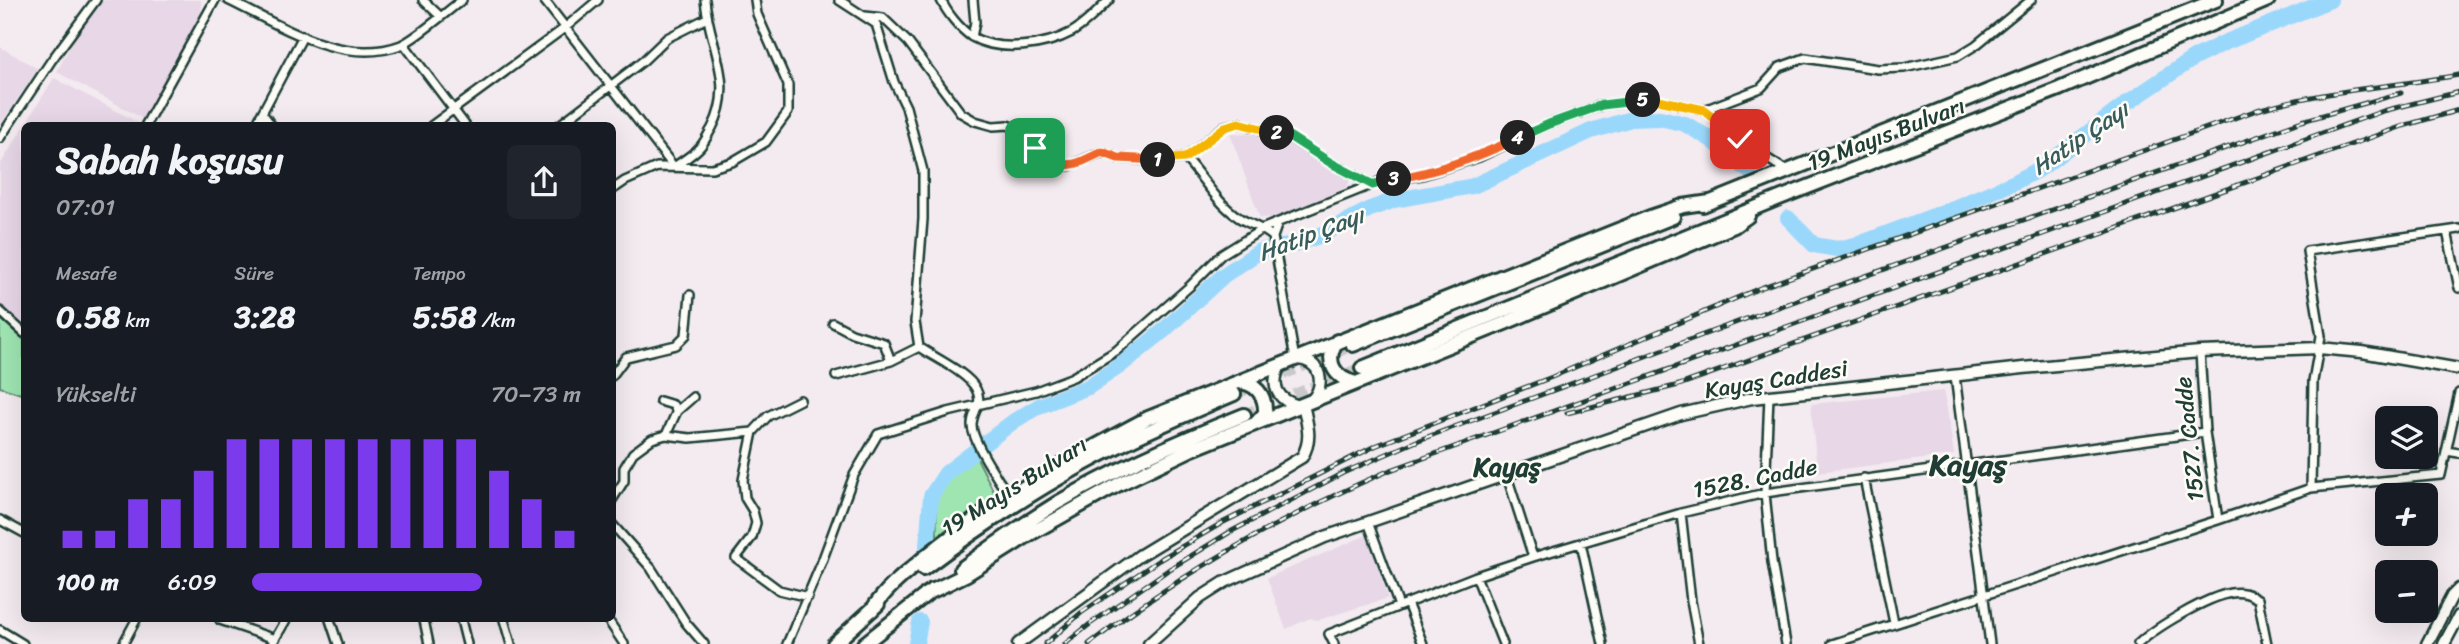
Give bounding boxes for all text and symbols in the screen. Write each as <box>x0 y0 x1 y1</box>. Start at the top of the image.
pin: 5 <box>1626 82 1660 118</box>
text: 5 <box>1637 83 1648 116</box>
street label: 19 Mayıs Bulvarı <box>1801 85 1971 183</box>
water label: Hatip Çayı <box>2022 88 2140 186</box>
pin <box>1710 109 1770 169</box>
pin: 2 <box>1260 116 1294 150</box>
text: 2 <box>1271 116 1282 149</box>
pin <box>1005 118 1065 178</box>
pin: 4 <box>1500 120 1536 156</box>
icon: check <box>1721 120 1759 158</box>
text: 4 <box>1512 121 1523 154</box>
text: Sabah koşusu <box>56 127 283 194</box>
icon: arrive <box>1016 129 1054 167</box>
pin: 1 <box>1140 142 1176 178</box>
text: 1 <box>1153 143 1162 176</box>
button: share <box>507 145 581 219</box>
pin: 3 <box>1376 162 1412 196</box>
text: 3 <box>1388 162 1399 195</box>
text: 07:01 <box>56 187 115 228</box>
water label: Hatip Çayı <box>1252 194 1373 273</box>
text: Mesafe <box>56 257 117 290</box>
text: Süre <box>234 257 274 290</box>
text: Tempo <box>413 257 466 290</box>
text: 0.58 <box>56 290 120 344</box>
text: 3:28 <box>234 290 295 344</box>
text: 5:58 <box>413 290 476 344</box>
text: km <box>120 304 150 337</box>
text: /km <box>476 304 516 337</box>
street label: Kayaş Caddesi <box>1702 348 1851 411</box>
text: Yükselti <box>56 374 136 415</box>
text: 70–73 m <box>491 374 581 415</box>
street label: 1527. Cadde <box>2163 374 2216 503</box>
map controls <box>2375 406 2438 623</box>
button: layers <box>2375 406 2438 469</box>
street label: 19 Mayıs Bulvarı <box>933 425 1096 548</box>
district label: Kayaş <box>1928 438 2008 492</box>
district label: Kayaş <box>1472 444 1542 490</box>
street label: 1528. Cadde <box>1689 446 1821 511</box>
button: + <box>2375 483 2438 546</box>
button: − <box>2375 560 2438 623</box>
text: 100 m <box>56 562 119 603</box>
text: 6:09 <box>168 562 217 603</box>

